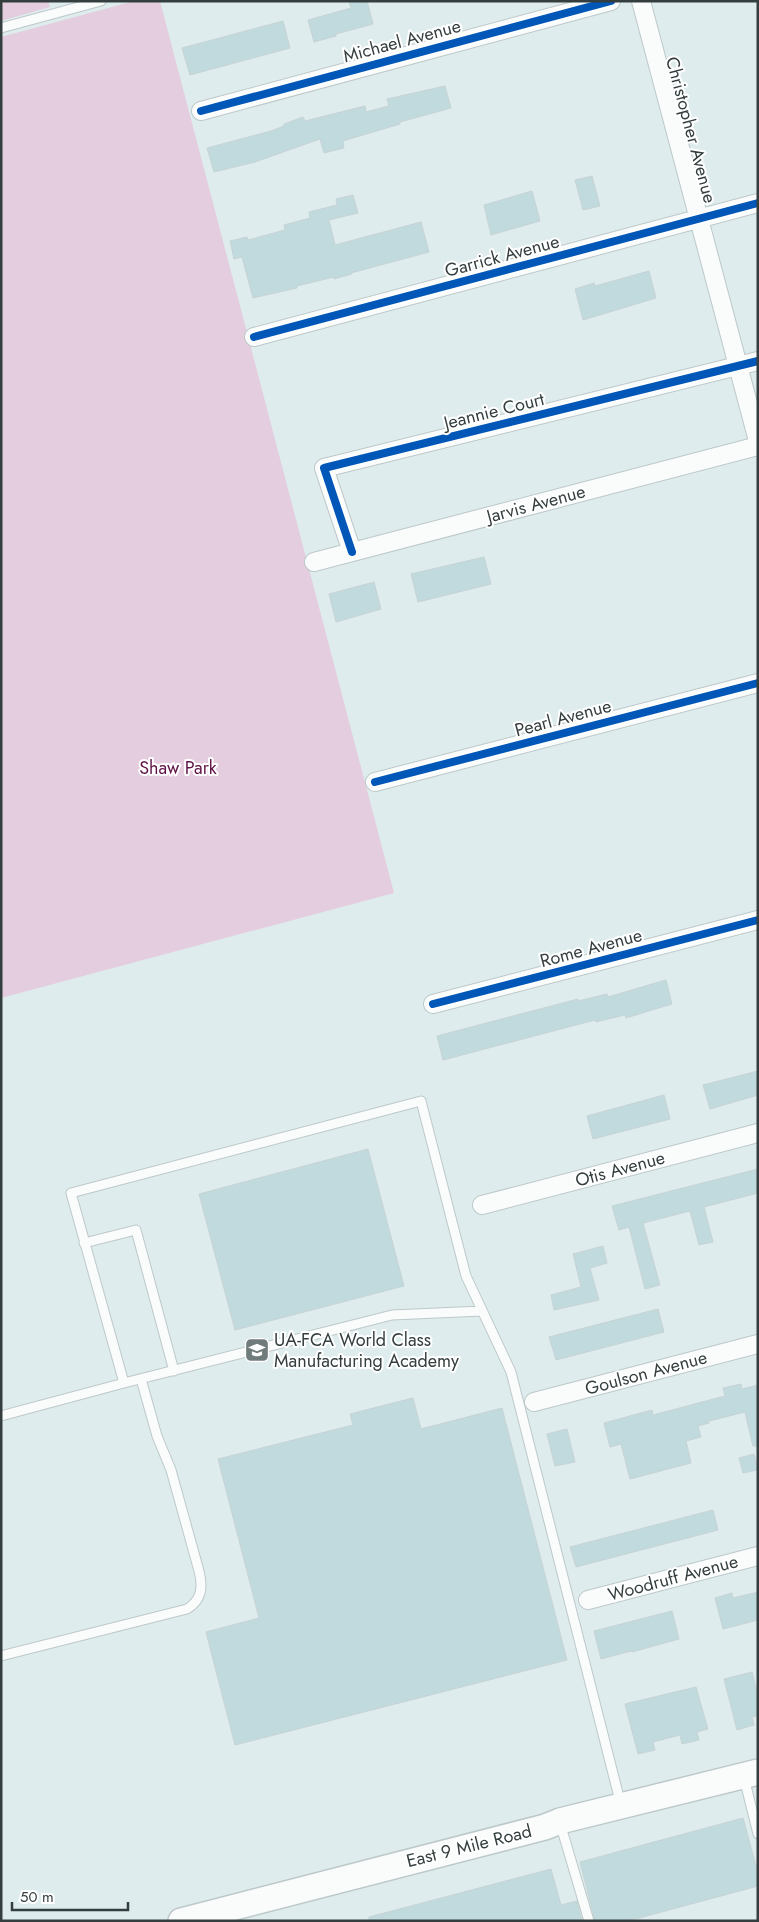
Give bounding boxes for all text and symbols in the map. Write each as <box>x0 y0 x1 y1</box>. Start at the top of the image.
street label: Michael Avenue <box>340 13 464 69</box>
street label: Christopher Avenue <box>659 54 723 206</box>
street label: Garrick Avenue <box>442 228 562 284</box>
street label: Jeannie Court <box>439 386 548 437</box>
street label: Jarvis Avenue <box>482 478 588 530</box>
street label: Pearl Avenue <box>512 693 614 743</box>
park label: Shaw Park <box>139 755 217 781</box>
street label: Rome Avenue <box>537 922 645 974</box>
street label: Otis Avenue <box>572 1145 668 1193</box>
place label: UA-FCA World Class Manufacturing Academy <box>274 1327 459 1374</box>
school or university icon: UA-FCA World Class Manufacturing Academy <box>244 1337 270 1363</box>
street label: Goulson Avenue <box>582 1344 710 1402</box>
street label: Woodruff Avenue <box>605 1548 741 1608</box>
street label: East 9 Mile Road <box>404 1818 534 1874</box>
scale bar <box>12 1880 129 1912</box>
text: 50 m <box>20 1886 54 1908</box>

